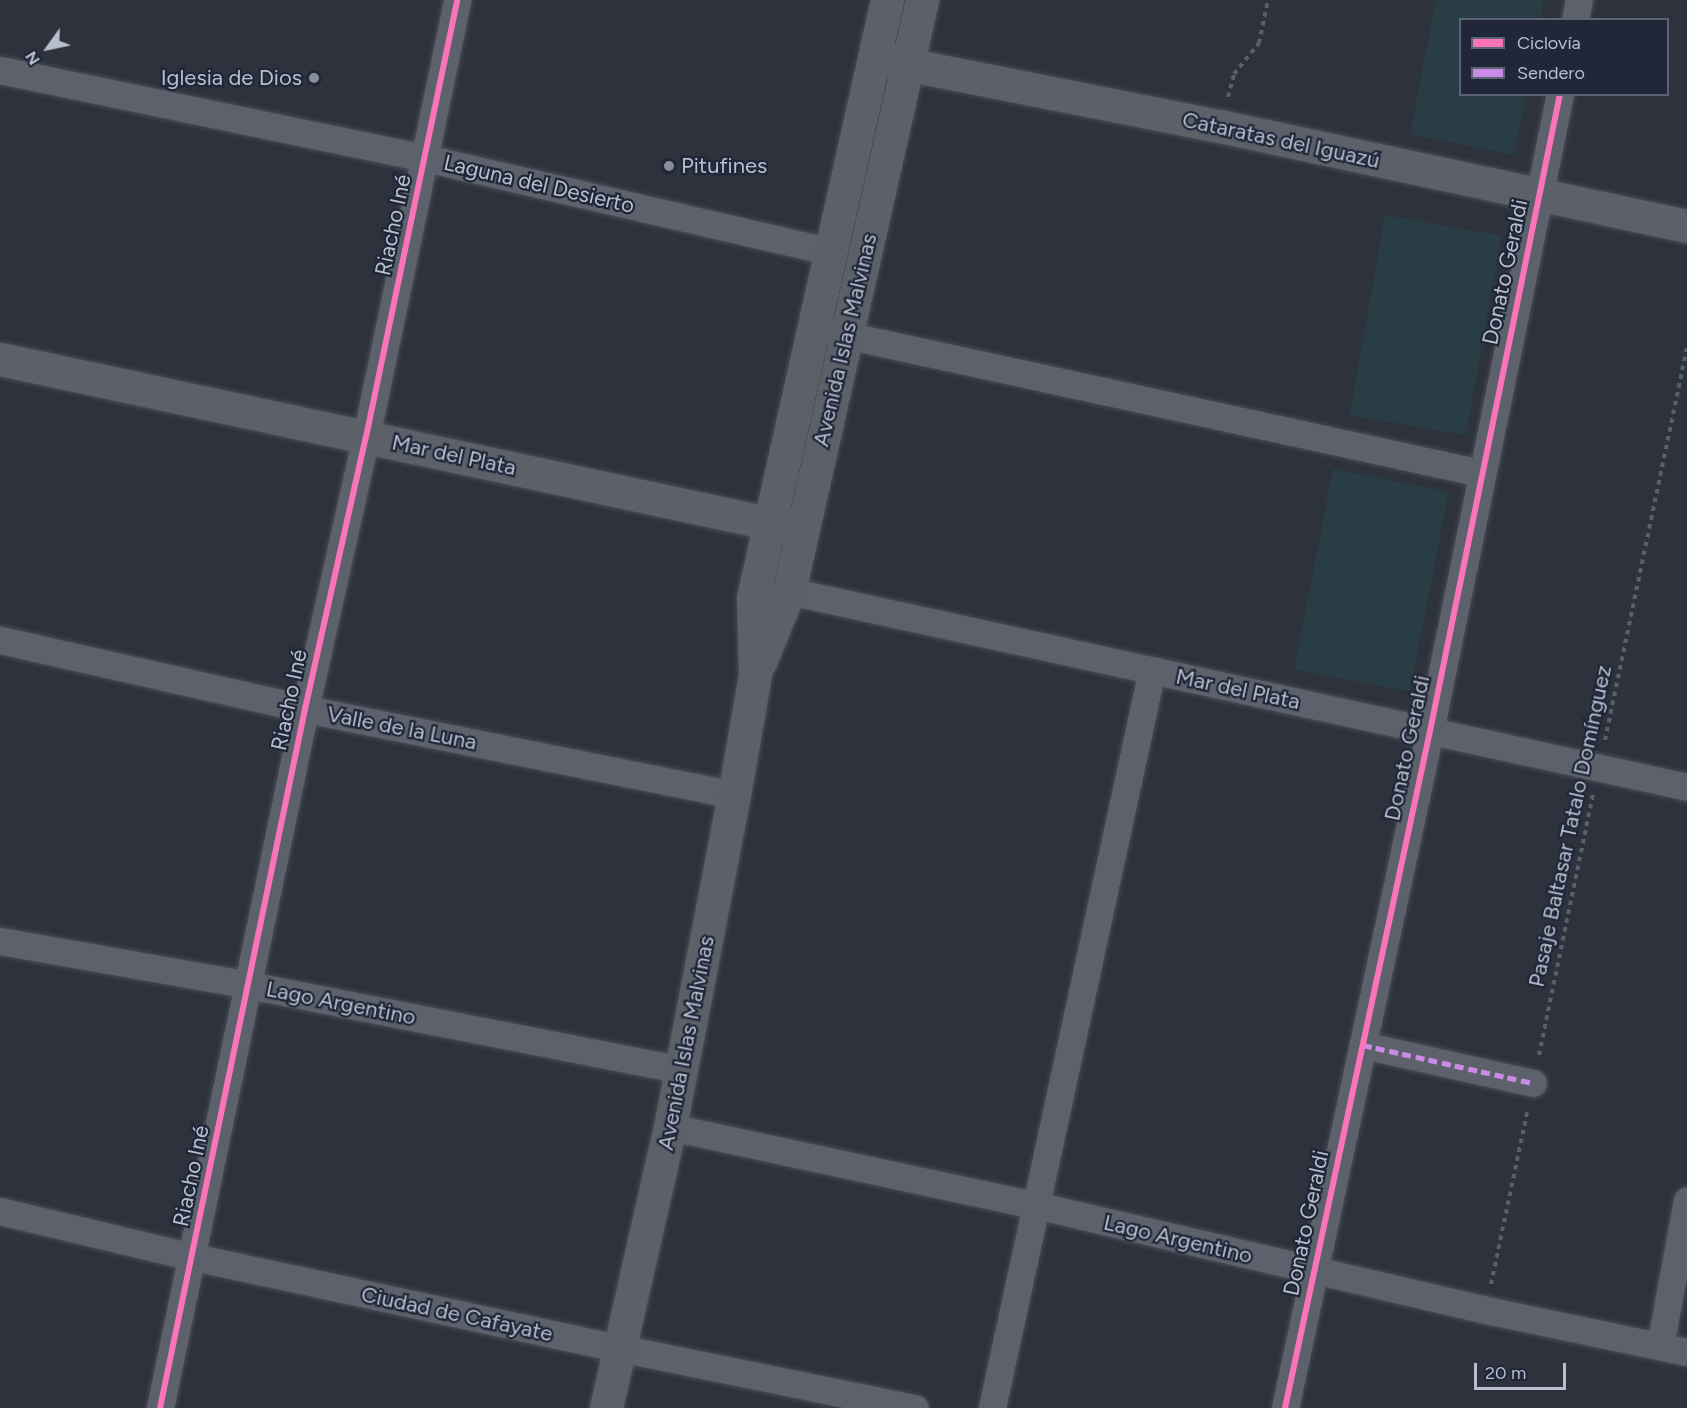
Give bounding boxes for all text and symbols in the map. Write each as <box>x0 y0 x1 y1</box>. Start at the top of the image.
north arrow <box>18 18 78 78</box>
legend <box>1459 18 1669 96</box>
text: Ciclovía <box>1517 32 1581 54</box>
text: N <box>21 48 44 68</box>
text: Sendero <box>1517 62 1585 84</box>
place label: Iglesia de Dios <box>161 65 302 91</box>
marker: Iglesia de Dios <box>307 71 321 85</box>
street label: Cataratas del Iguazú <box>1180 106 1382 174</box>
street label: Laguna del Desierto <box>441 149 637 219</box>
place label: Pitufines <box>681 153 767 179</box>
marker: Pitufines <box>662 159 676 173</box>
street label: Riacho Iné <box>369 172 417 278</box>
street label: Donato Geraldi <box>1477 197 1533 347</box>
street label: Avenida Islas Malvinas <box>808 231 882 449</box>
street label: Mar del Plata <box>390 429 518 481</box>
street label: Riacho Iné <box>265 647 313 753</box>
street label: Mar del Plata <box>1174 663 1302 715</box>
street label: Pasaje Baltasar Tatalo Domínguez <box>1523 663 1617 989</box>
street label: Donato Geraldi <box>1379 673 1435 823</box>
street label: Valle de la Luna <box>325 701 479 755</box>
street label: Avenida Islas Malvinas <box>652 934 720 1152</box>
street label: Lago Argentino <box>264 976 418 1030</box>
street label: Riacho Iné <box>167 1123 215 1229</box>
street label: Donato Geraldi <box>1278 1148 1334 1298</box>
street label: Lago Argentino <box>1101 1209 1255 1269</box>
street label: Ciudad de Cafayate <box>359 1281 555 1347</box>
scale bar <box>1477 1351 1568 1389</box>
text: 20 m <box>1485 1362 1526 1384</box>

